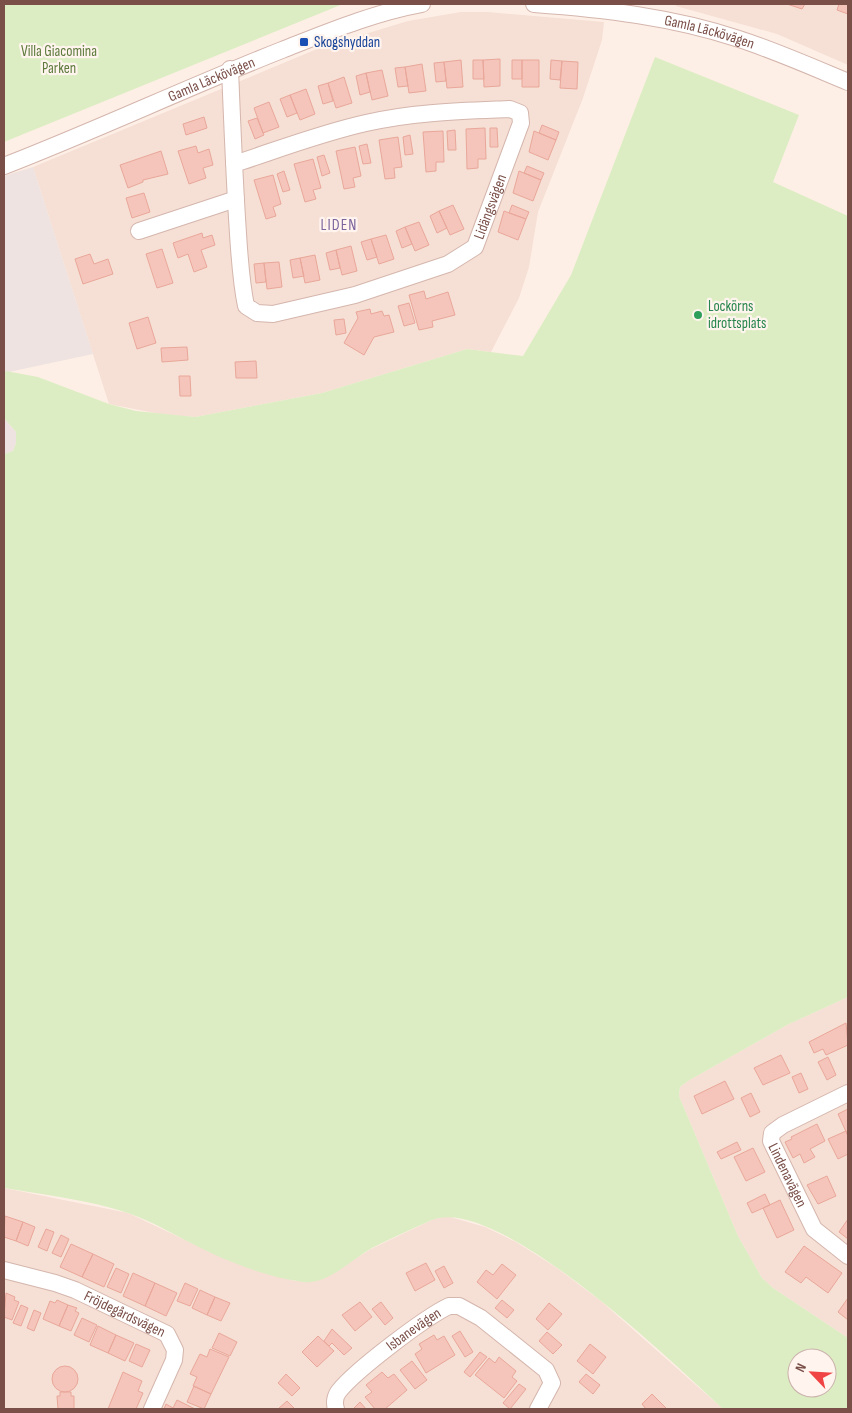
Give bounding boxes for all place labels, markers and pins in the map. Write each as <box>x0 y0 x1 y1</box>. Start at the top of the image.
place label: Skogshyddan <box>314 33 380 52</box>
marker: Skogshyddan <box>298 36 310 48</box>
place label: Lockörns idrottsplats <box>708 297 766 333</box>
marker: Lockörns idrottsplats <box>692 309 704 321</box>

